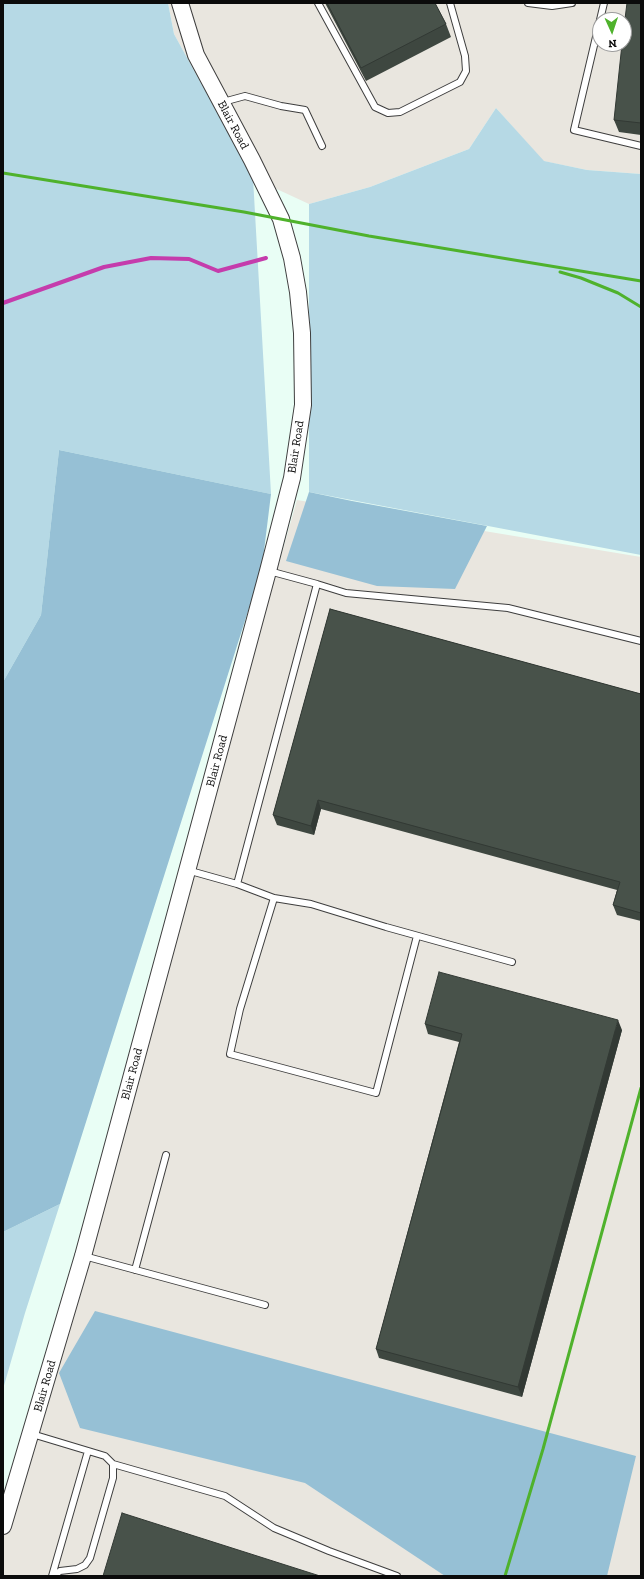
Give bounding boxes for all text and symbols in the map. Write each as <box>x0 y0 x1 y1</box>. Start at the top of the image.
north arrow <box>592 12 632 52</box>
text: N <box>608 37 617 50</box>
street label: Blair Road <box>214 98 252 152</box>
street label: Blair Road <box>285 420 307 474</box>
street label: Blair Road <box>203 733 231 789</box>
street label: Blair Road <box>118 1046 146 1102</box>
street label: Blair Road <box>31 1358 59 1414</box>

